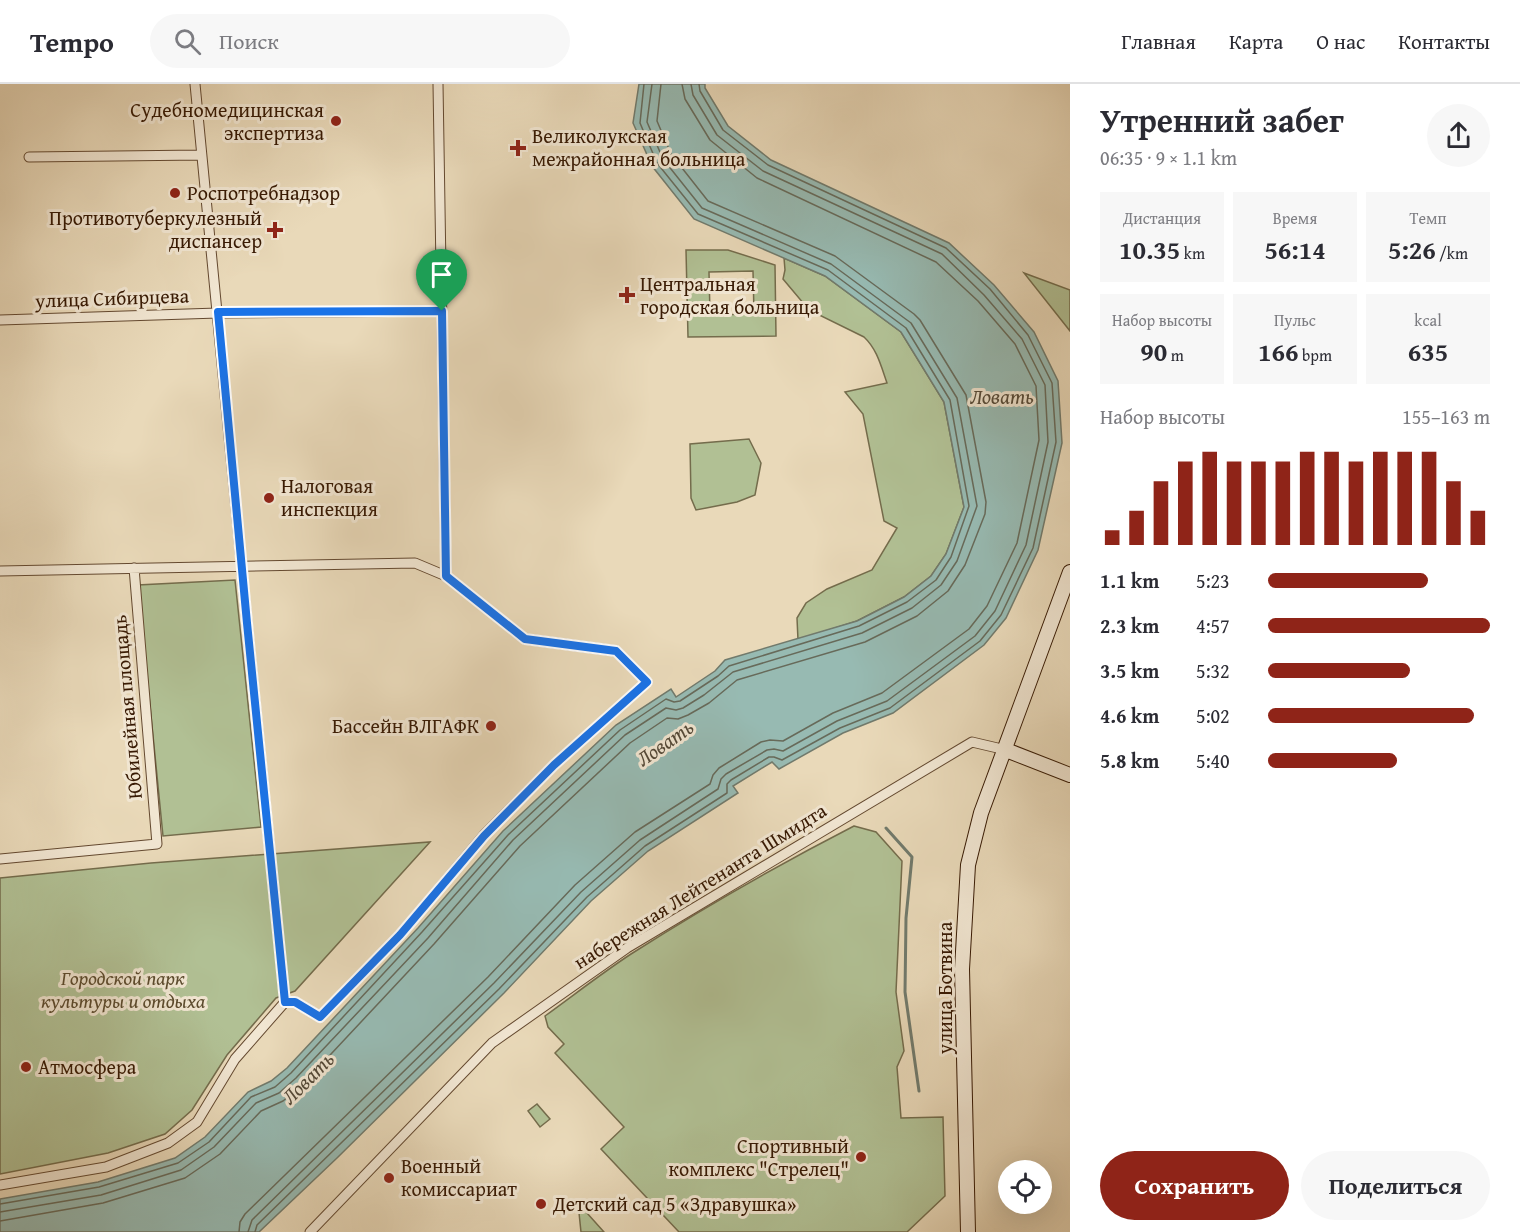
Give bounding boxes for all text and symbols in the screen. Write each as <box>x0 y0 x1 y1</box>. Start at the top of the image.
search box <box>150 14 570 68</box>
text: Tempo <box>30 21 114 62</box>
icon: search <box>171 25 204 58</box>
text: Поиск <box>219 25 279 57</box>
text: Главная <box>1121 26 1196 57</box>
text: Карта <box>1229 26 1283 57</box>
text: О нас <box>1316 26 1365 57</box>
text: Контакты <box>1398 26 1490 57</box>
place label: Судебномедицинская экспертиза <box>130 95 324 147</box>
text: Утренний забег <box>1100 96 1344 144</box>
button: share <box>1427 104 1490 167</box>
marker: Судебномедицинская экспертиза <box>329 114 343 128</box>
place label: Великолукская межрайонная больница <box>532 121 746 173</box>
marker: Великолукская межрайонная больница <box>509 139 527 157</box>
text: 06:35 · 9 × 1.1 km <box>1100 143 1237 172</box>
place label: Роспотребнадзор <box>187 178 340 207</box>
marker: Роспотребнадзор <box>168 186 182 200</box>
place label: Противотуберкулезный диспансер <box>49 203 262 255</box>
text: Дистанция <box>1123 206 1201 230</box>
text: Время <box>1273 206 1317 230</box>
text: Темп <box>1410 206 1446 230</box>
marker: Противотуберкулезный диспансер <box>266 221 284 239</box>
text: 10.35 <box>1119 230 1180 269</box>
text: 56:14 <box>1264 230 1326 269</box>
text: 5:26 <box>1388 230 1436 269</box>
text: km <box>1180 241 1205 265</box>
text: /km <box>1436 241 1468 265</box>
pin <box>416 249 467 311</box>
icon: arrive <box>425 258 458 291</box>
place label: Центральная городская больница <box>640 269 820 321</box>
street label: улица Сибирцева <box>33 280 190 315</box>
marker: Центральная городская больница <box>618 286 636 304</box>
text: Набор высоты <box>1112 308 1212 332</box>
text: Пульс <box>1274 308 1316 332</box>
text: kcal <box>1414 308 1442 332</box>
text: 90 <box>1140 332 1167 371</box>
text: 166 <box>1258 332 1298 371</box>
text: 635 <box>1408 332 1448 371</box>
text: m <box>1167 343 1184 367</box>
text: bpm <box>1298 343 1332 367</box>
water label: Ловать <box>970 381 1034 412</box>
text: Набор высоты <box>1100 402 1225 431</box>
text: 155–163 m <box>1402 402 1490 431</box>
place label: Налоговая инспекция <box>281 471 378 523</box>
marker: Налоговая инспекция <box>262 491 276 505</box>
text: 1.1 km <box>1100 566 1159 595</box>
text: 5:23 <box>1196 566 1230 595</box>
text: 2.3 km <box>1100 611 1159 640</box>
text: 4:57 <box>1196 611 1230 640</box>
street label: Юбилейная площадь <box>104 614 149 800</box>
text: 3.5 km <box>1100 656 1159 685</box>
text: 5:32 <box>1196 656 1230 685</box>
text: 4.6 km <box>1100 701 1159 730</box>
text: 5:02 <box>1196 701 1230 730</box>
place label: Бассейн ВЛГАФК <box>332 711 480 740</box>
water label: Ловать <box>630 712 700 774</box>
marker: Бассейн ВЛГАФК <box>484 719 498 733</box>
text: 5.8 km <box>1100 746 1159 775</box>
text: 5:40 <box>1196 746 1230 775</box>
street label: набережная Лейтенанта Шмидта <box>568 795 832 976</box>
street label: улица Ботвина <box>930 921 959 1055</box>
park label: Городской парк культуры и отдыха <box>41 963 206 1015</box>
water label: Ловать <box>274 1044 341 1111</box>
place label: Атмосфера <box>38 1052 137 1081</box>
marker: Атмосфера <box>19 1060 33 1074</box>
place label: Спортивный комплекс "Стрелец" <box>669 1131 849 1183</box>
marker: Спортивный комплекс "Стрелец" <box>854 1150 868 1164</box>
place label: Военный комиссариат <box>401 1151 517 1203</box>
button: Сохранить <box>1100 1151 1289 1220</box>
button: Поделиться <box>1301 1151 1490 1220</box>
map controls <box>998 1160 1052 1214</box>
button: locate <box>998 1160 1052 1214</box>
marker: Военный комиссариат <box>382 1171 396 1185</box>
place label: Детский сад 5 «Здравушка» <box>552 1189 797 1218</box>
marker: Детский сад 5 «Здравушка» <box>534 1197 548 1211</box>

